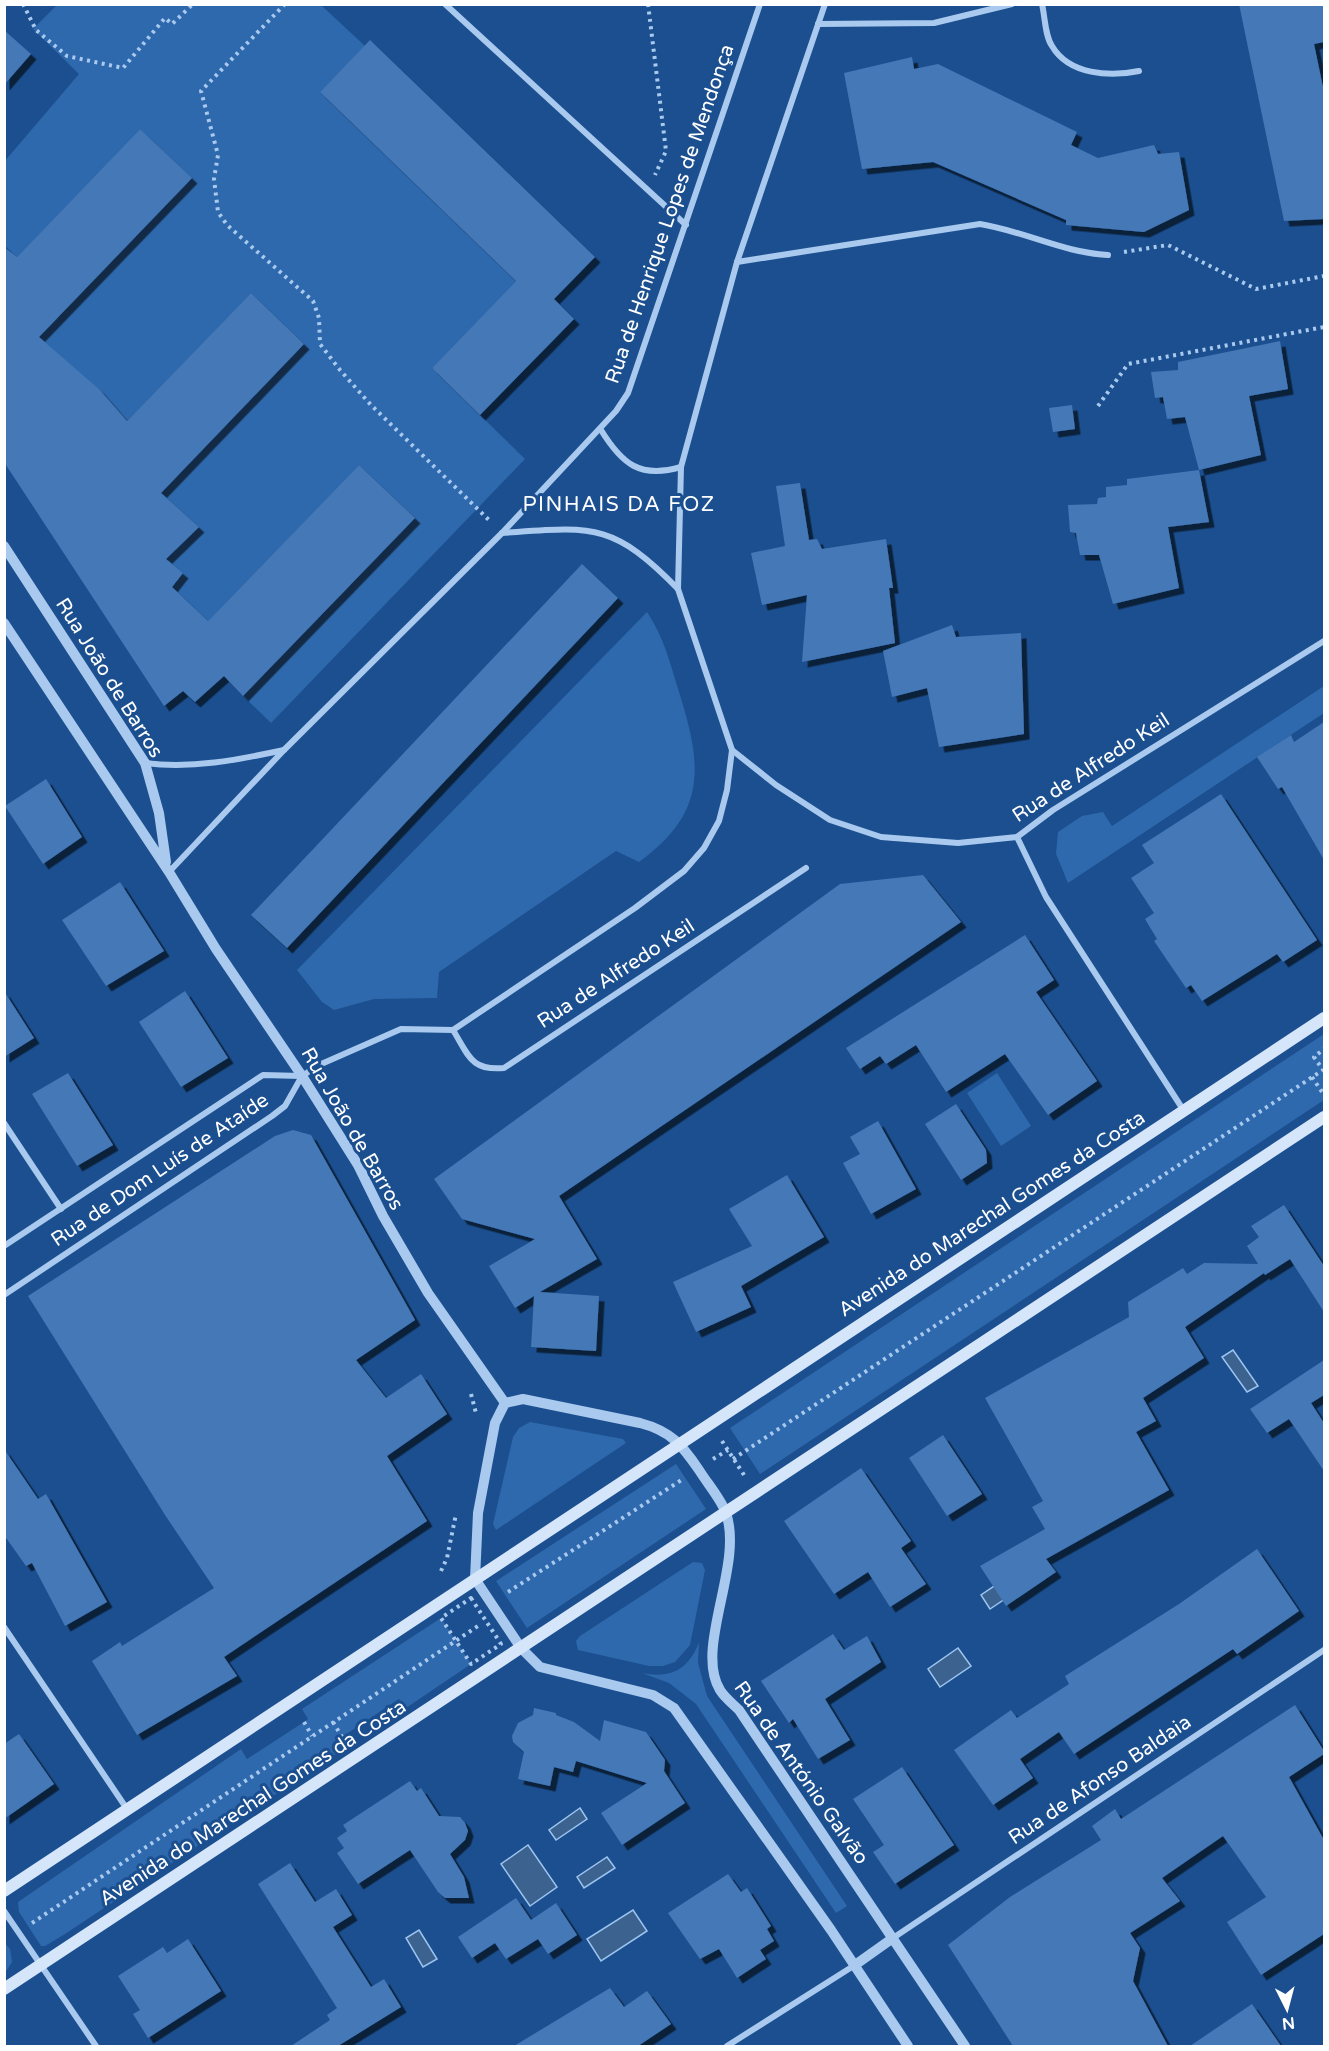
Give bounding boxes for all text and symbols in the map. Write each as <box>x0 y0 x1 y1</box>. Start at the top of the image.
street label: Rua de Henrique Lopes de Mendonça <box>600 41 740 387</box>
district label: PINHAIS DA FOZ <box>522 492 716 517</box>
street label: Rua João de Barros <box>50 594 168 762</box>
street label: Rua de Alfredo Keil <box>1008 708 1174 828</box>
street label: Rua de Alfredo Keil <box>533 914 699 1034</box>
street label: Rua João de Barros <box>296 1043 408 1215</box>
street label: Rua de Dom Luís de Ataíde <box>47 1088 273 1252</box>
street label: Avenida do Marechal Gomes da Costa <box>834 1106 1150 1322</box>
street label: Rua de António Galvão <box>729 1677 873 1869</box>
street label: Avenida do Marechal Gomes da Costa <box>95 1695 411 1911</box>
street label: Rua de Afonso Baldaia <box>1004 1710 1196 1850</box>
north arrow <box>1257 1979 1317 2039</box>
text: N <box>1281 2012 1296 2034</box>

